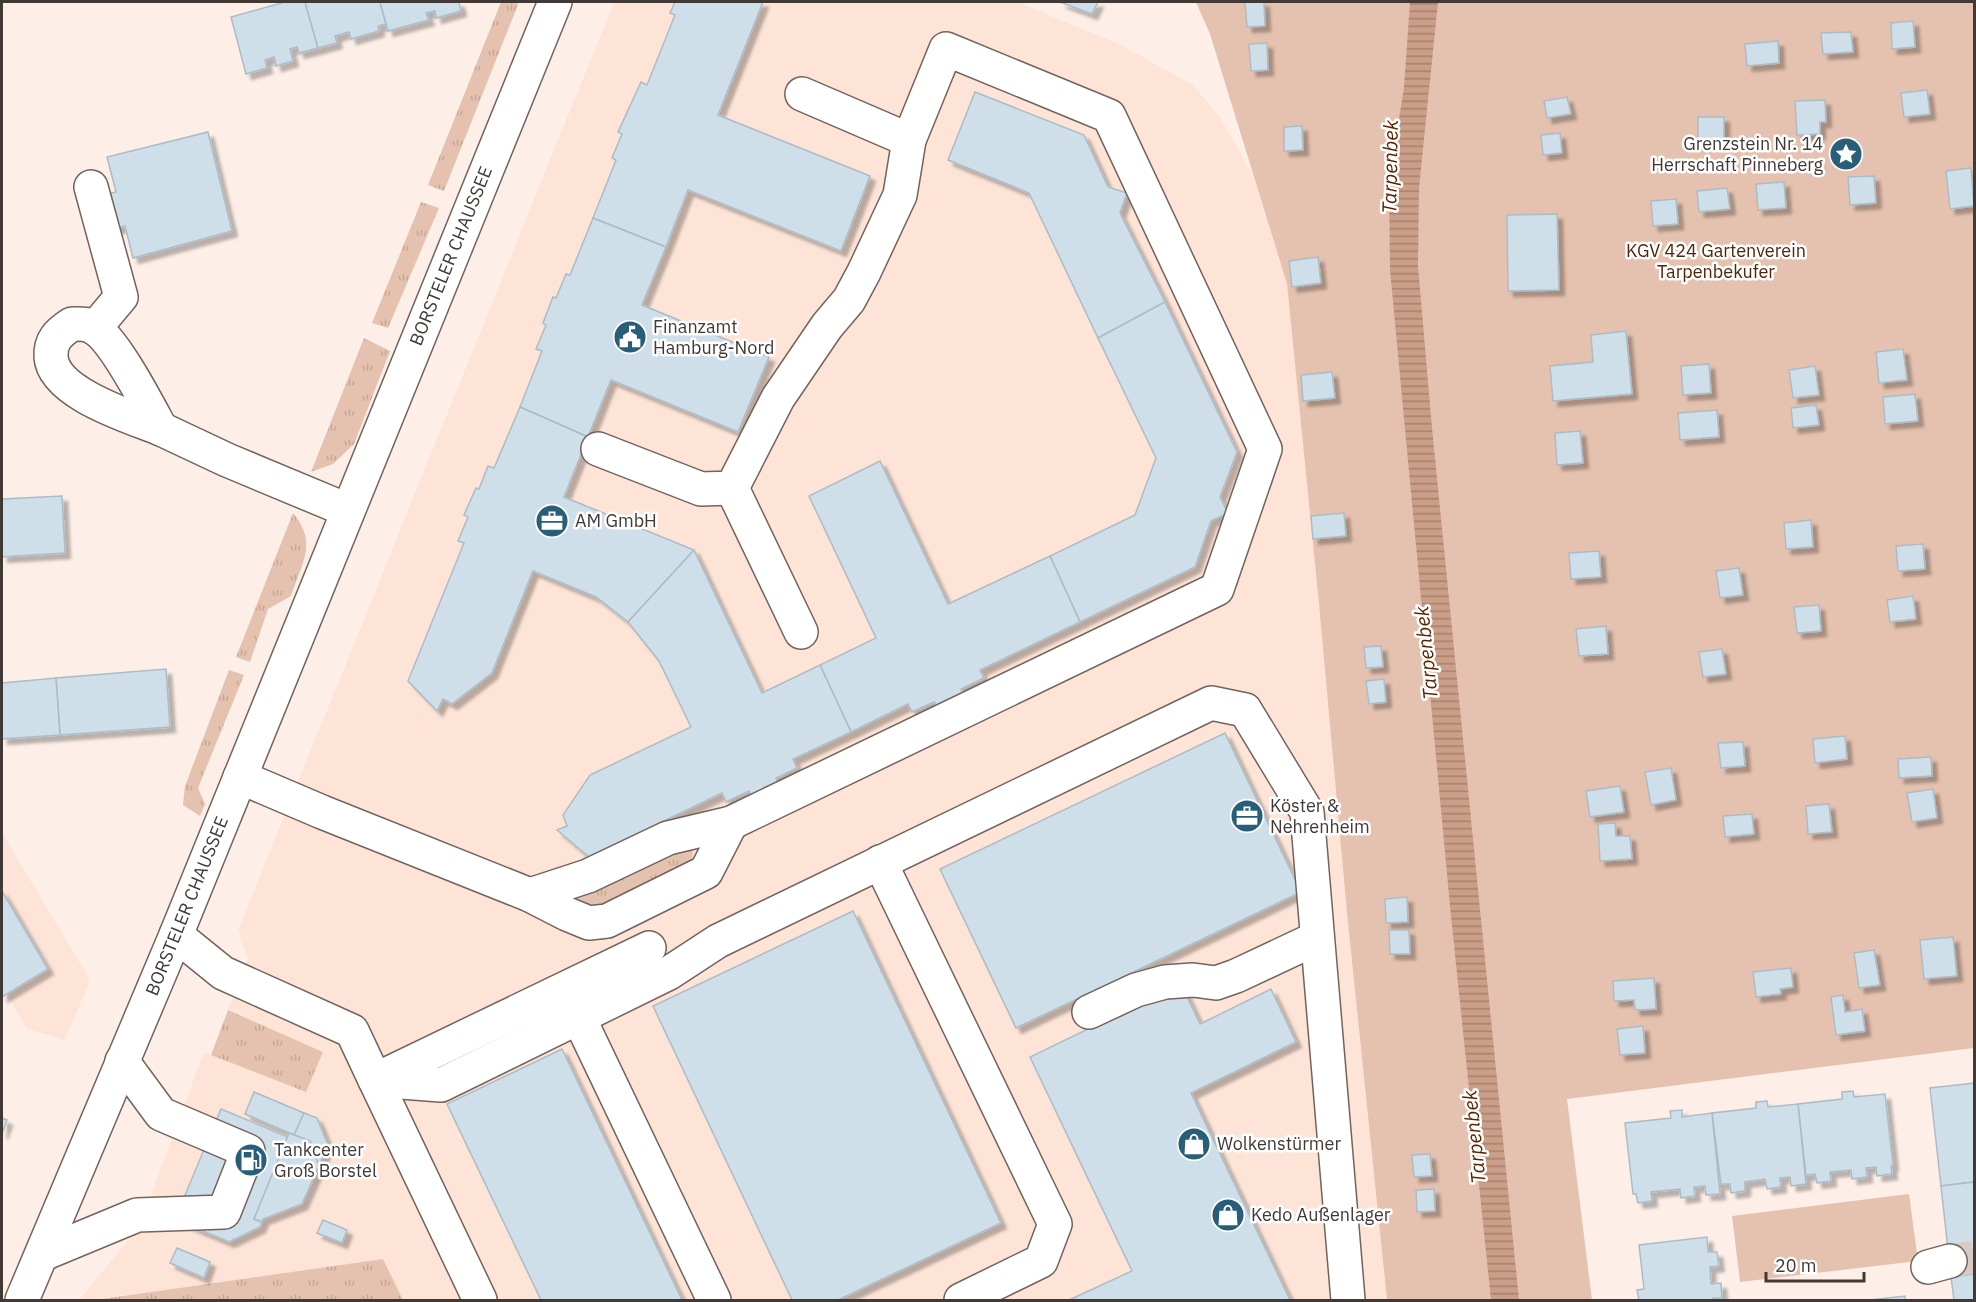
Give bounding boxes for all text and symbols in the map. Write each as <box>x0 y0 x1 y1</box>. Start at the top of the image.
water label: Tarpenbek <box>1375 119 1404 214</box>
place label: Grenzstein Nr. 14 Herrschaft Pinneberg <box>1651 132 1823 176</box>
place icon: Grenzstein Nr. 14 Herrschaft Pinneberg <box>1828 136 1864 172</box>
street label: BORSTELER CHAUSSEE <box>404 163 497 349</box>
park label: KGV 424 Gartenverein Tarpenbekufer <box>1626 239 1806 283</box>
place label: Finanzamt Hamburg-Nord <box>653 315 774 359</box>
public building icon: Finanzamt Hamburg-Nord <box>612 319 648 355</box>
office icon: AM GmbH <box>534 503 570 539</box>
place label: AM GmbH <box>575 509 657 532</box>
water label: Tarpenbek <box>1407 604 1444 701</box>
place label: Köster & Nehrenheim <box>1270 794 1370 838</box>
office icon: Köster & Nehrenheim <box>1229 798 1265 834</box>
street label: BORSTELER CHAUSSEE <box>140 813 233 999</box>
water label: Tarpenbek <box>1455 1088 1492 1185</box>
shop icon: Wolkenstürmer <box>1176 1126 1212 1162</box>
place label: Wolkenstürmer <box>1217 1132 1341 1155</box>
place label: Tankcenter Groß Borstel <box>274 1138 377 1182</box>
fuel station icon: Tankcenter Groß Borstel <box>233 1142 269 1178</box>
shop icon: Kedo Außenlager <box>1210 1197 1246 1233</box>
place label: Kedo Außenlager <box>1251 1203 1391 1226</box>
scale bar <box>1766 1245 1864 1283</box>
text: 20 m <box>1775 1254 1817 1277</box>

